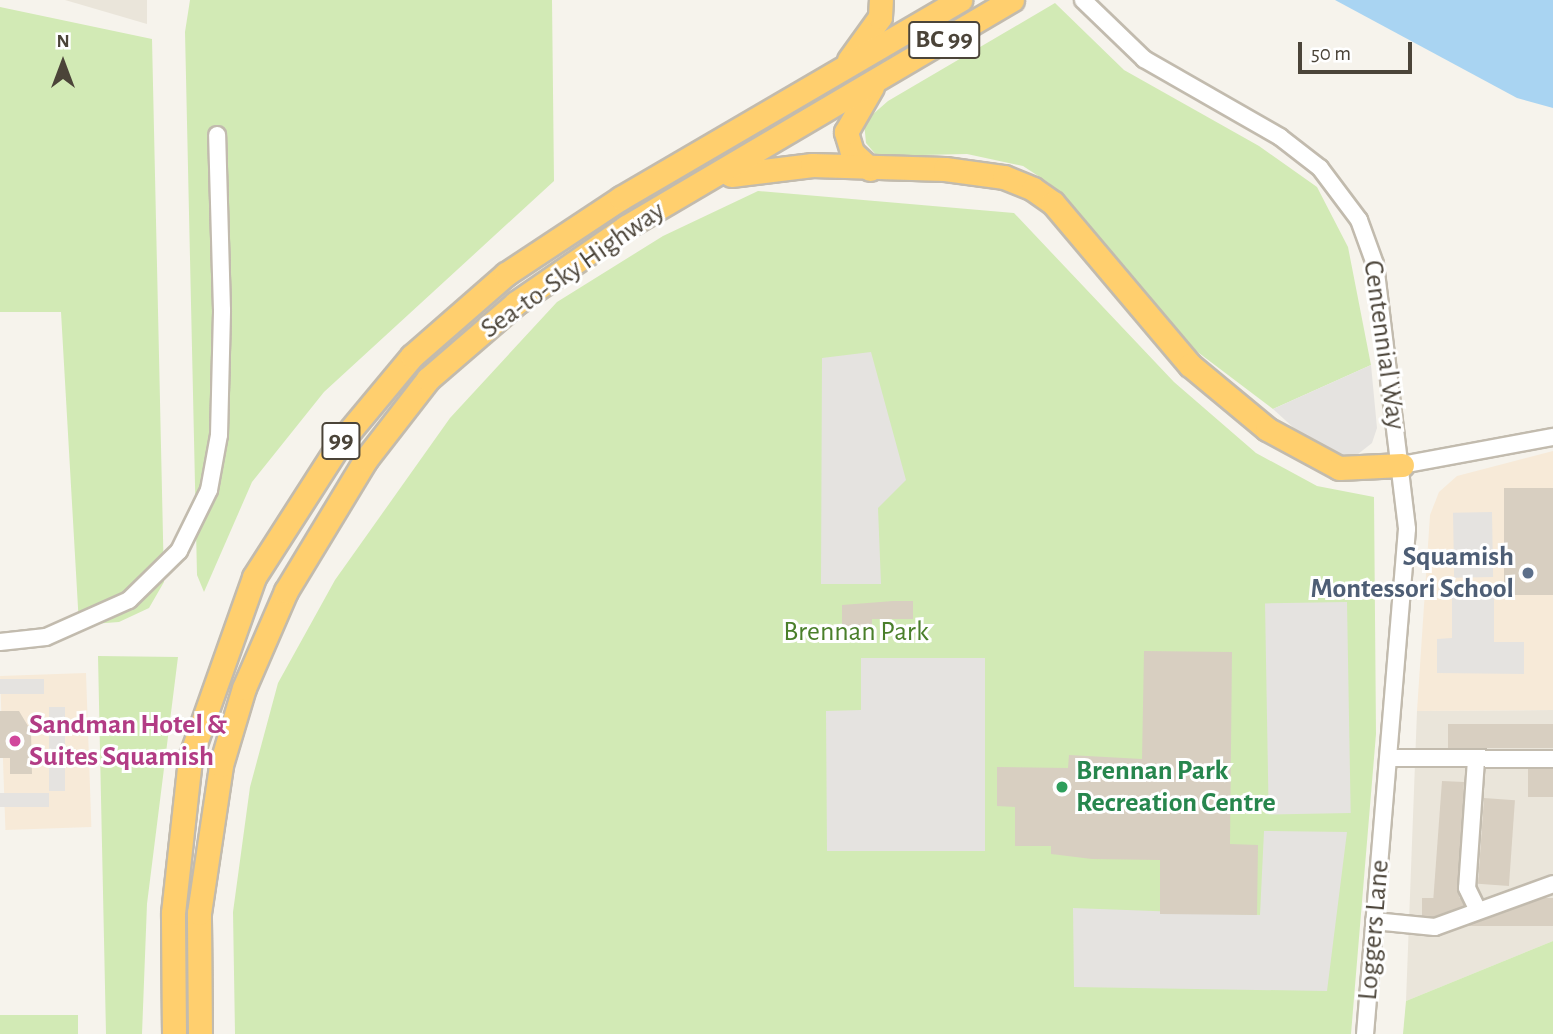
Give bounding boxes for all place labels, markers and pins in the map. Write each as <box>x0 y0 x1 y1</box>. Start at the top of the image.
place label: Squamish Montessori School <box>1311 540 1514 606</box>
marker: Squamish Montessori School <box>1520 565 1536 581</box>
place label: Sandman Hotel & Suites Squamish <box>29 708 227 774</box>
marker: Sandman Hotel & Suites Squamish <box>7 733 23 749</box>
place label: Brennan Park Recreation Centre <box>1076 754 1276 820</box>
marker: Brennan Park Recreation Centre <box>1054 779 1070 795</box>

